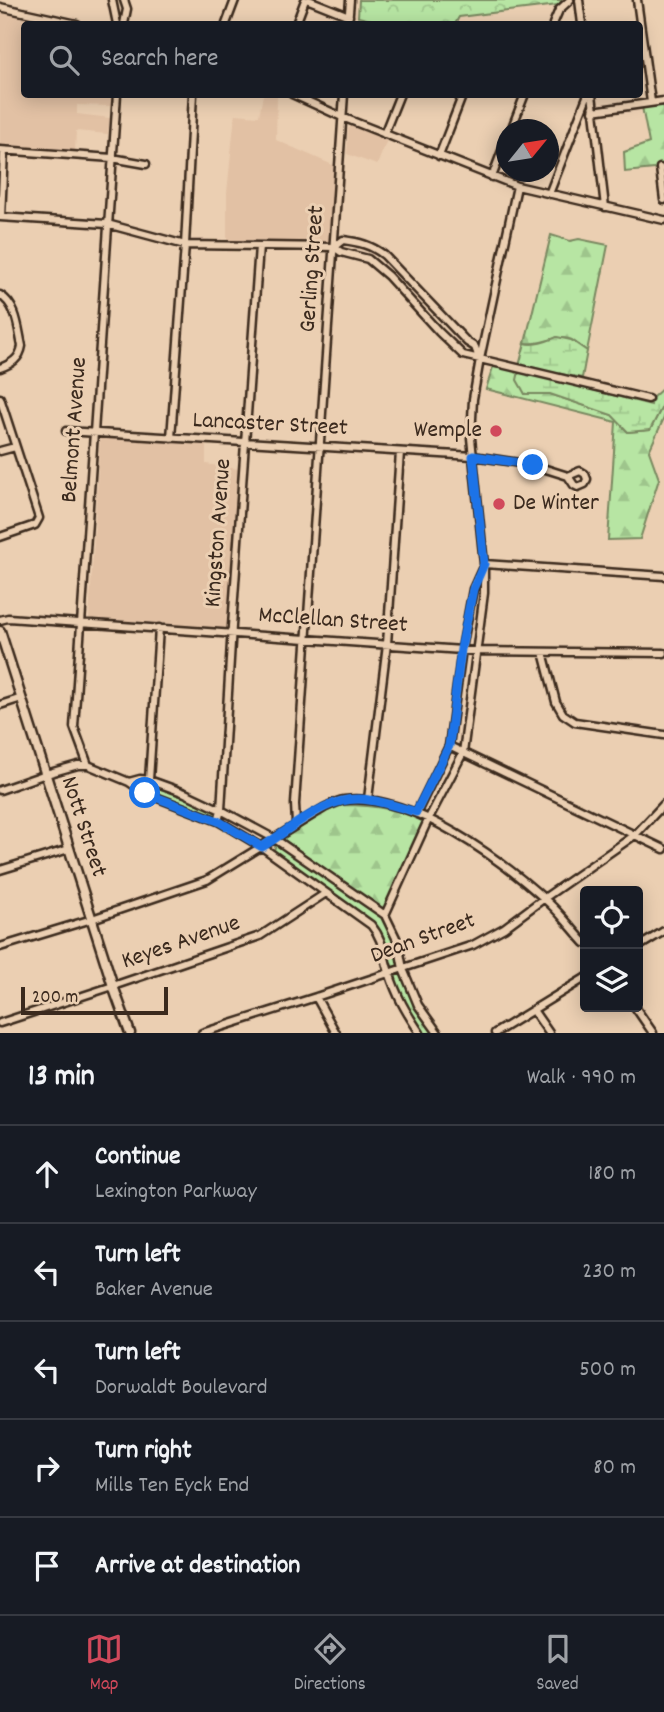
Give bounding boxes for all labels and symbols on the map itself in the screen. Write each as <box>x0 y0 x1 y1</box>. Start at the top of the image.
north arrow <box>496 119 559 182</box>
street label: Gerling Street <box>292 204 334 334</box>
street label: Belmont Avenue <box>53 356 97 504</box>
street label: Lancaster Street <box>192 404 349 446</box>
place label: Wemple <box>414 414 482 448</box>
marker: Wemple <box>488 423 504 439</box>
route end <box>517 449 548 480</box>
street label: Kingston Avenue <box>197 458 241 608</box>
place label: De Winter <box>513 487 599 521</box>
marker: De Winter <box>491 496 507 512</box>
street label: McClellan Street <box>257 599 409 643</box>
street label: Nott Street <box>51 772 115 882</box>
route start <box>129 777 160 808</box>
street label: Dean Street <box>366 904 480 974</box>
street label: Keyes Avenue <box>117 907 245 979</box>
scale bar <box>21 984 168 1016</box>

